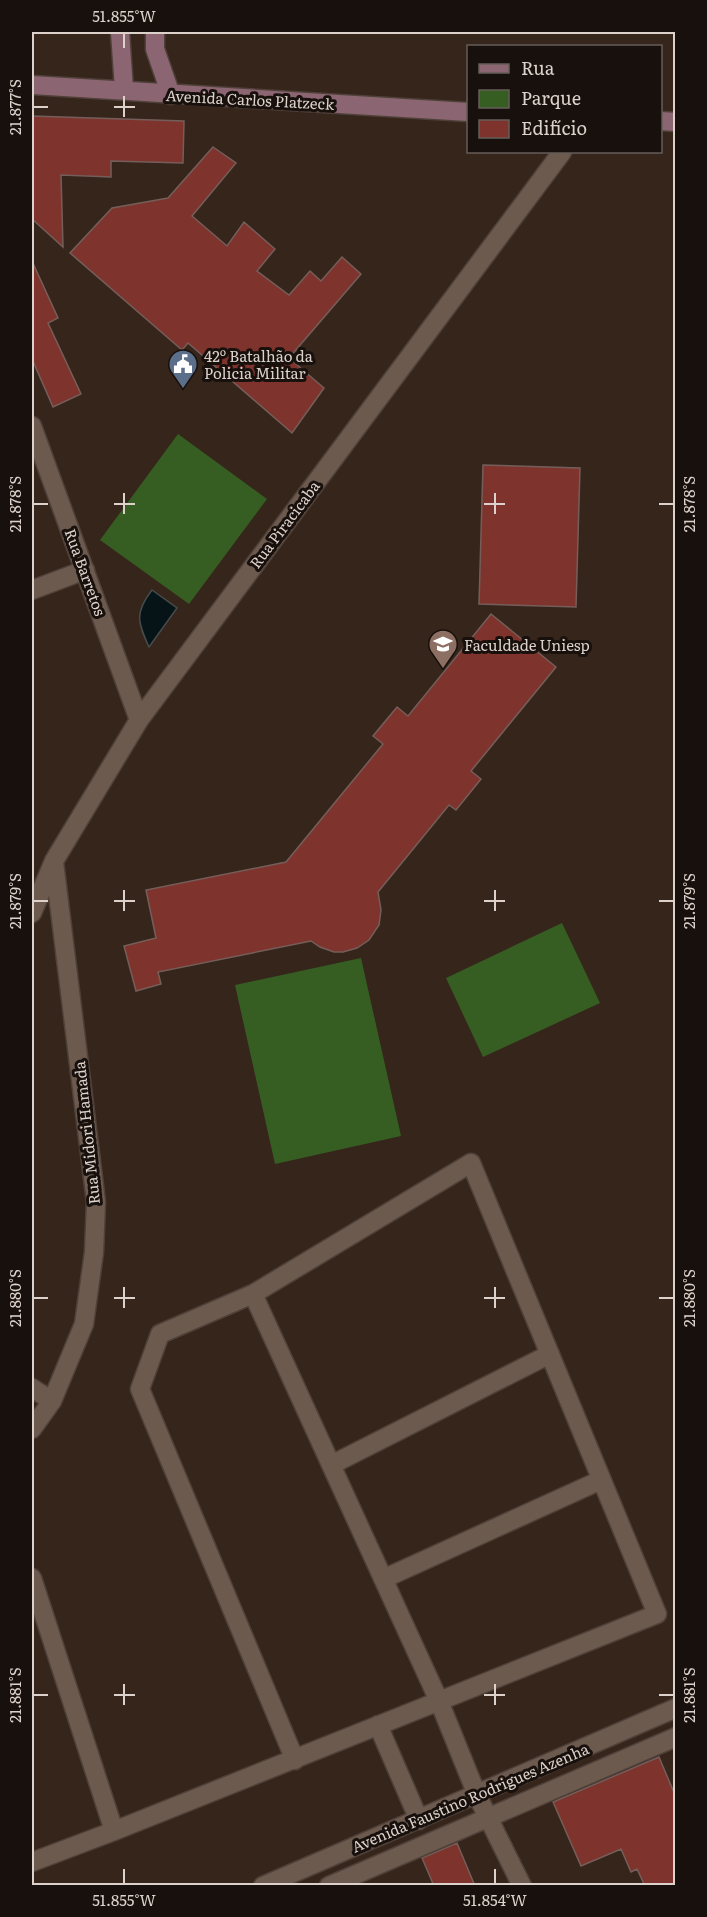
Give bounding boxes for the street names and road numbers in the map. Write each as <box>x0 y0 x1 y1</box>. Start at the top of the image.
street label: Avenida Carlos Platzeck <box>165 83 336 115</box>
street label: Rua Piracicaba <box>243 475 325 573</box>
street label: Rua Barretos <box>60 525 113 619</box>
street label: Rua Midori Hamada <box>67 1059 105 1206</box>
street label: Avenida Faustino Rodrigues Azenha <box>348 1736 593 1858</box>

